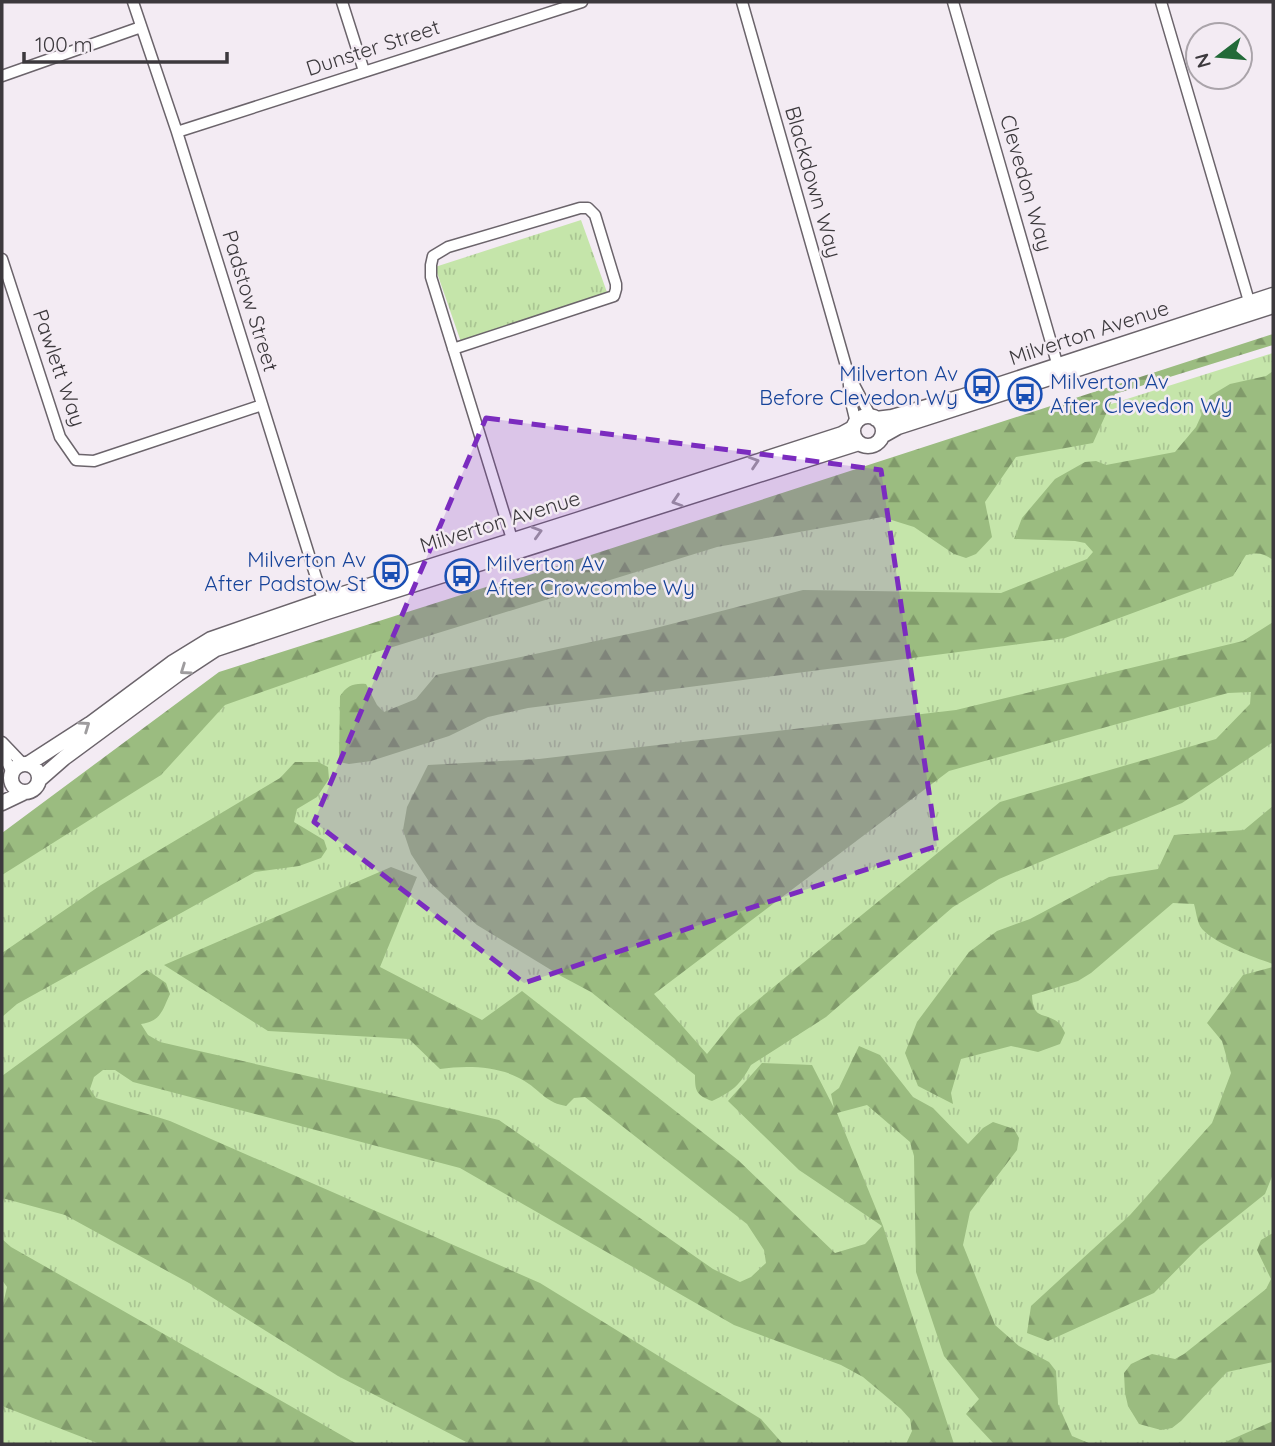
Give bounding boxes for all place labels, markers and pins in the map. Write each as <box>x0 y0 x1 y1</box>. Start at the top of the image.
place label: Milverton Av Before Clevedon Wy <box>759 360 958 410</box>
bus stop icon: Milverton Av Before Clevedon Wy <box>963 367 1001 405</box>
place label: Milverton Av After Clevedon Wy <box>1050 368 1232 418</box>
bus stop icon: Milverton Av After Clevedon Wy <box>1006 375 1044 413</box>
place label: Milverton Av After Padstow St <box>204 546 366 596</box>
place label: Milverton Av After Crowcombe Wy <box>486 550 695 600</box>
bus stop icon: Milverton Av After Padstow St <box>372 553 410 591</box>
bus stop icon: Milverton Av After Crowcombe Wy <box>443 557 481 595</box>

